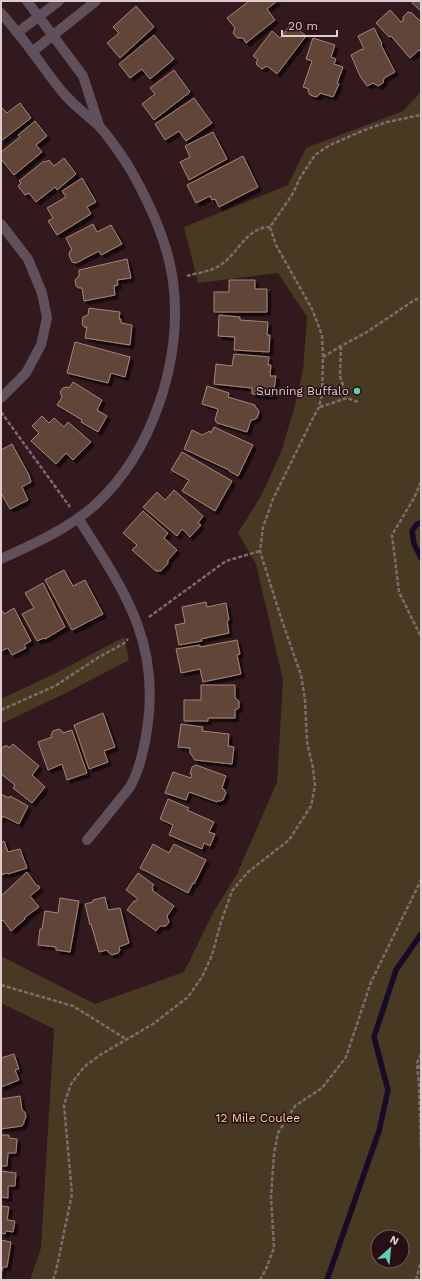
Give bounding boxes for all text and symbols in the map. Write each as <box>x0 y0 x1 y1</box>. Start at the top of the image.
scale bar <box>282 12 337 38</box>
text: 20 m <box>288 19 318 33</box>
place label: Sunning Buffalo <box>256 384 349 398</box>
marker: Sunning Buffalo <box>352 386 362 396</box>
park label: 12 Mile Coulee <box>216 1111 300 1125</box>
north arrow <box>370 1229 410 1269</box>
text: N <box>388 1233 401 1248</box>

